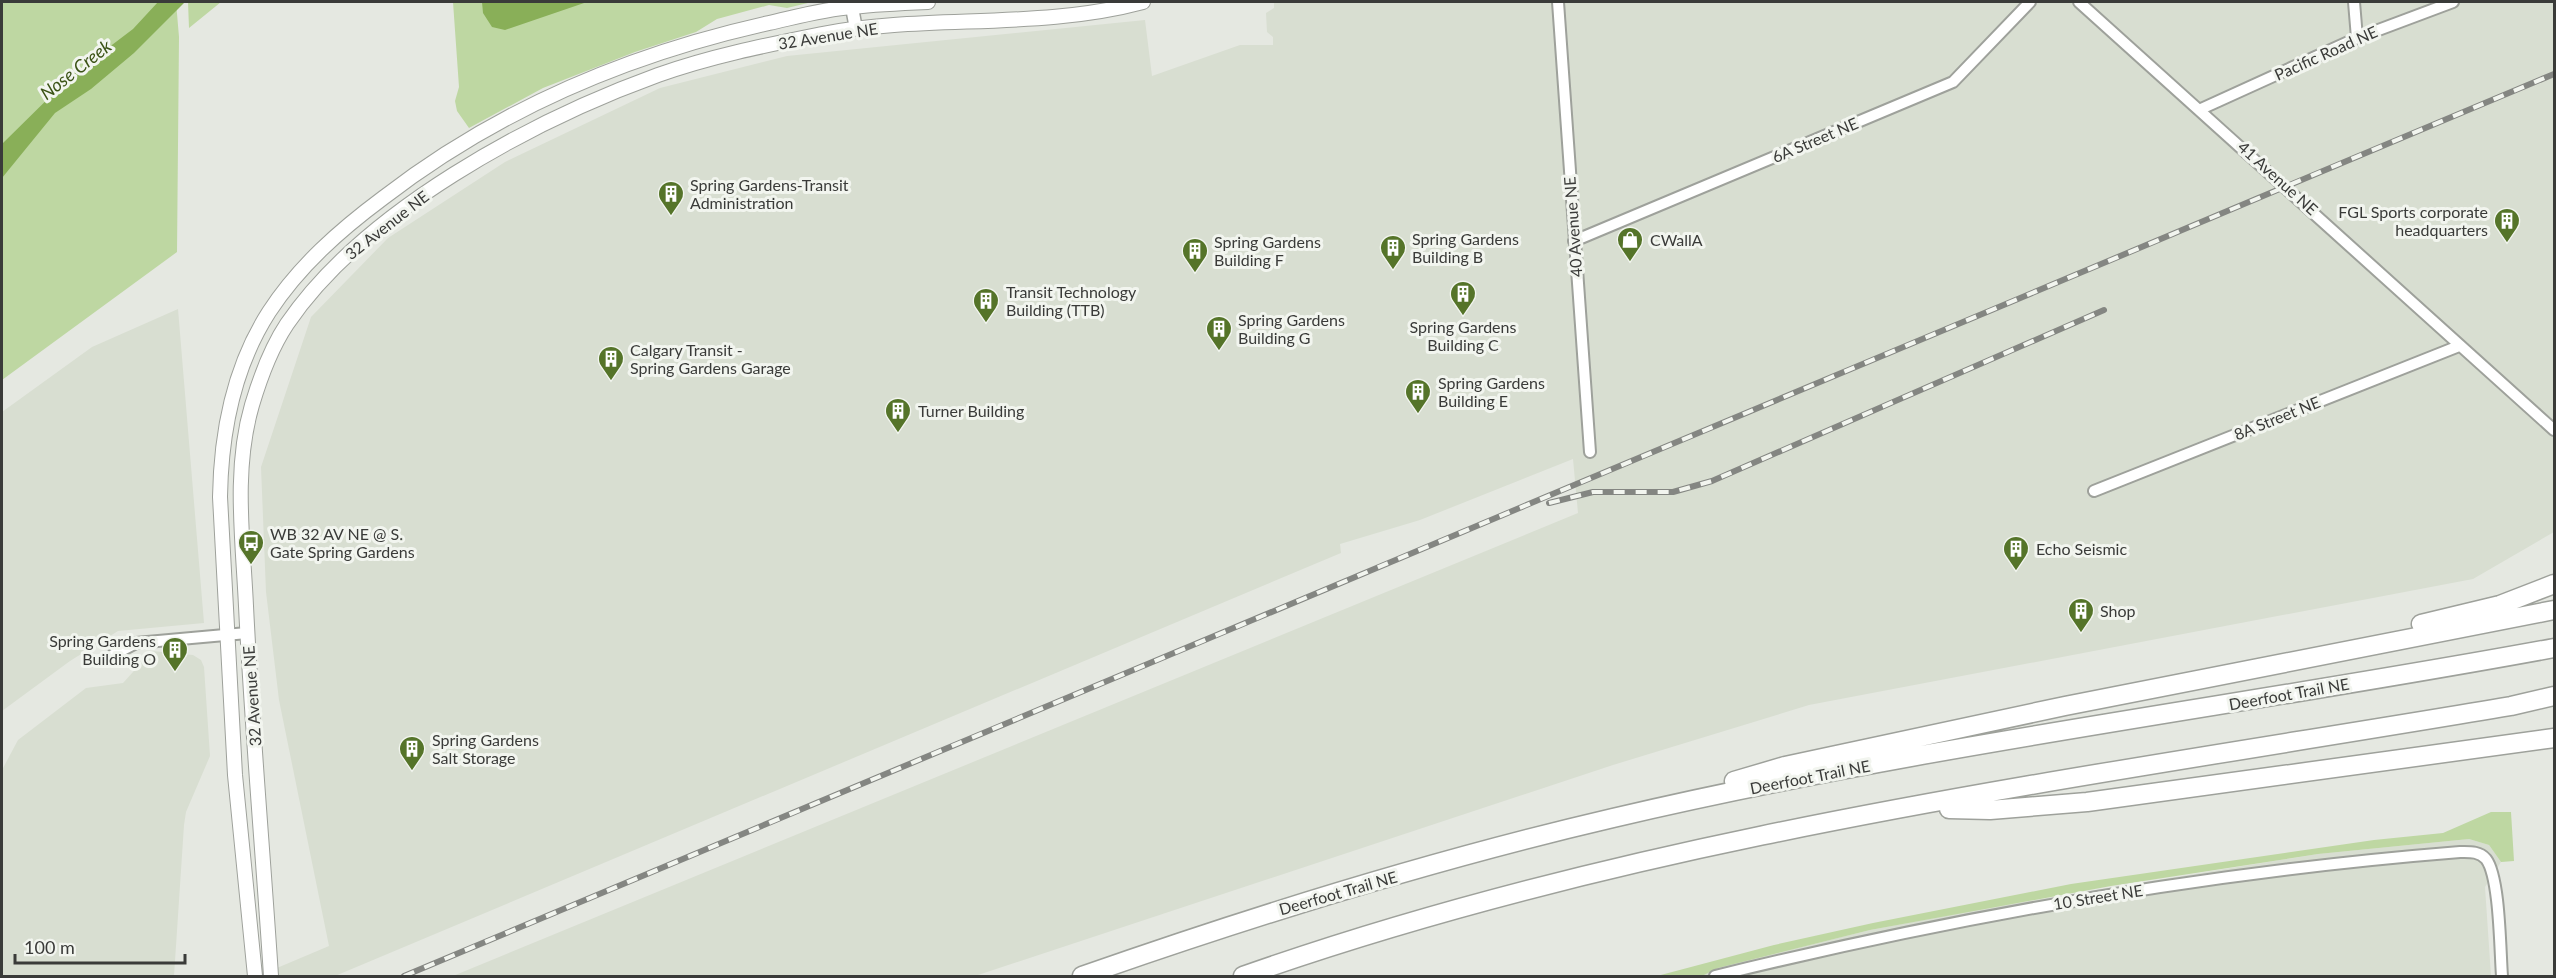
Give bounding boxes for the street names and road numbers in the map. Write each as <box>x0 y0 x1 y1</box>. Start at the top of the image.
street label: 32 Avenue NE <box>777 18 879 53</box>
street label: Pacific Road NE <box>2271 21 2380 84</box>
street label: 6A Street NE <box>1769 113 1861 166</box>
street label: 41 Avenue NE <box>2235 137 2322 218</box>
street label: 40 Avenue NE <box>1560 176 1585 278</box>
street label: 32 Avenue NE <box>341 186 432 263</box>
street label: 8A Street NE <box>2231 392 2323 443</box>
street label: 32 Avenue NE <box>239 645 264 747</box>
street label: Deerfoot Trail NE <box>2227 674 2351 713</box>
street label: Deerfoot Trail NE <box>1748 756 1872 797</box>
street label: Deerfoot Trail NE <box>1277 867 1399 918</box>
street label: 10 Street NE <box>2052 880 2144 913</box>

